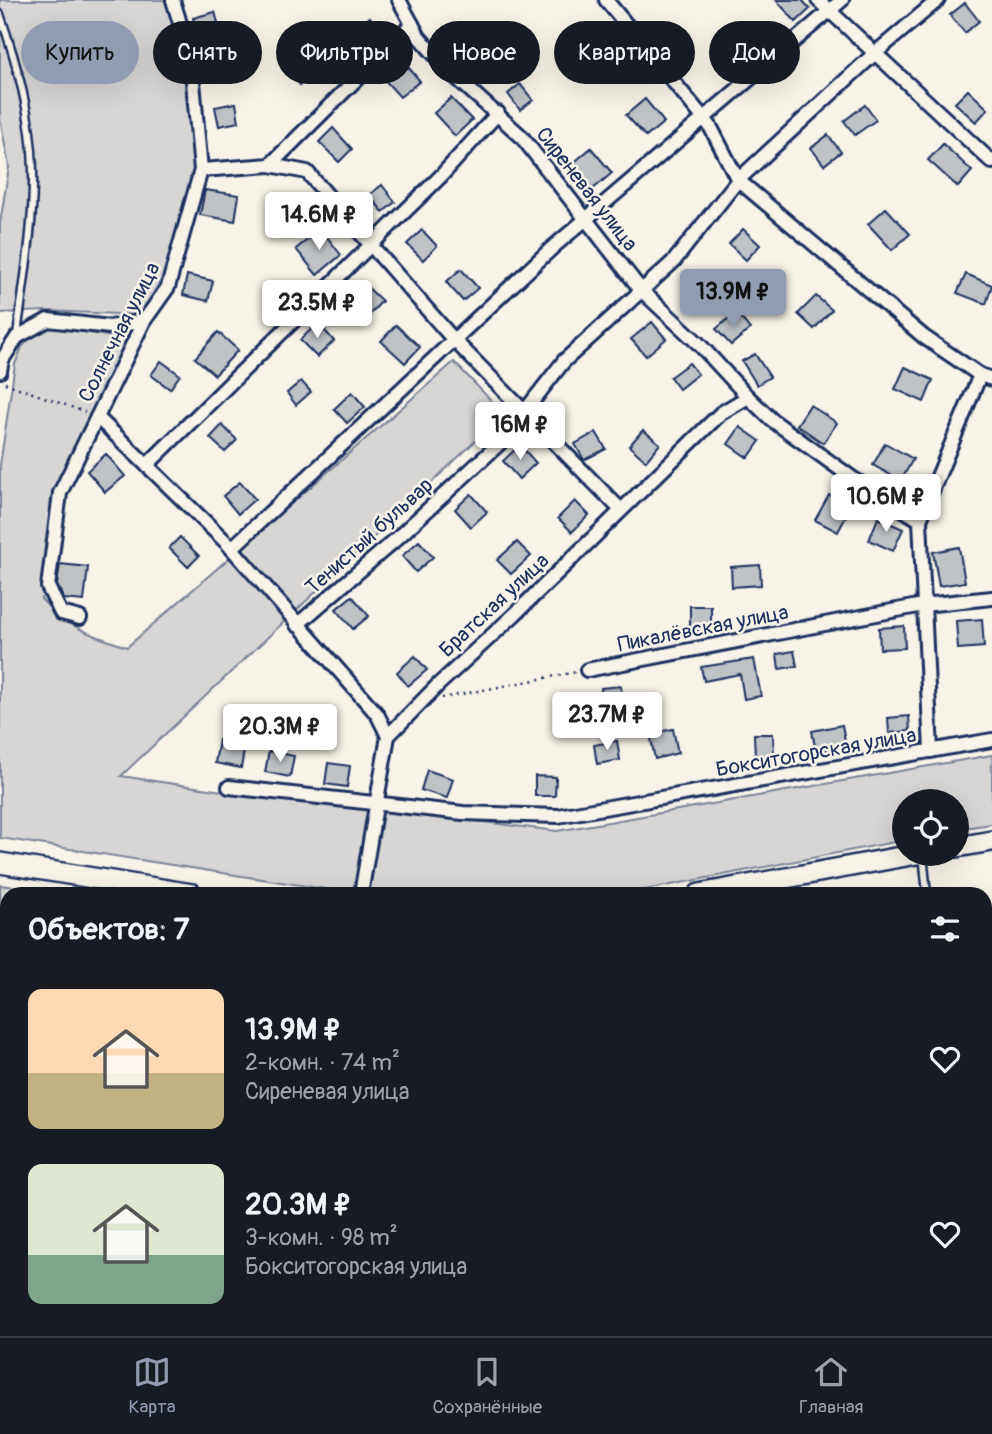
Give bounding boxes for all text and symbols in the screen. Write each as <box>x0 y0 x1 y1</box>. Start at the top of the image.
chip: Купить <box>21 21 139 84</box>
chip: Снять <box>153 21 262 84</box>
chip: Фильтры <box>276 21 413 84</box>
chip: Новое <box>427 21 540 84</box>
chip: Квартира <box>554 21 695 84</box>
chip: Дом <box>709 21 800 84</box>
street label: Сиреневая улица <box>530 122 643 257</box>
pin: 14.6M ₽ <box>254 192 384 252</box>
text: 14.6M ₽ <box>281 200 357 229</box>
street label: Солнечная улица <box>73 258 166 407</box>
pin: 13.9M ₽ <box>668 270 798 329</box>
text: 13.9M ₽ <box>696 277 770 306</box>
pin: 23.5M ₽ <box>252 280 382 340</box>
text: 23.5M ₽ <box>278 288 356 317</box>
pin: 16M ₽ <box>471 402 569 462</box>
text: 16M ₽ <box>491 410 549 439</box>
street label: Тенистый бульвар <box>300 472 439 601</box>
pin: 10.6M ₽ <box>821 475 951 534</box>
text: 10.6M ₽ <box>847 482 925 511</box>
street label: Братская улица <box>434 547 555 663</box>
street label: Пикалёвская улица <box>615 599 791 658</box>
pin: 23.7M ₽ <box>542 692 672 752</box>
text: 23.7M ₽ <box>568 700 646 729</box>
pin: 20.3M ₽ <box>215 704 345 764</box>
text: 20.3M ₽ <box>239 712 321 741</box>
street label: Бокситогорская улица <box>714 722 918 783</box>
map controls <box>892 789 969 866</box>
button: locate <box>892 789 969 866</box>
icon: filters <box>926 910 964 948</box>
text: Объектов: 7 <box>28 911 189 948</box>
text: 13.9M ₽ <box>245 1011 342 1048</box>
icon: home <box>84 1017 168 1101</box>
icon: heart <box>926 1040 964 1078</box>
text: 2-комн. · 74 m² <box>245 1048 400 1077</box>
text: Сиреневая улица <box>245 1077 410 1106</box>
text: 20.3M ₽ <box>245 1186 352 1223</box>
icon: home <box>84 1192 168 1276</box>
icon: heart <box>926 1215 964 1253</box>
text: 3-комн. · 98 m² <box>245 1223 398 1252</box>
text: Бокситогорская улица <box>245 1252 467 1281</box>
tab: Карта <box>128 1353 176 1419</box>
tab: Сохранённые <box>433 1353 542 1419</box>
tab: Главная <box>799 1353 864 1419</box>

